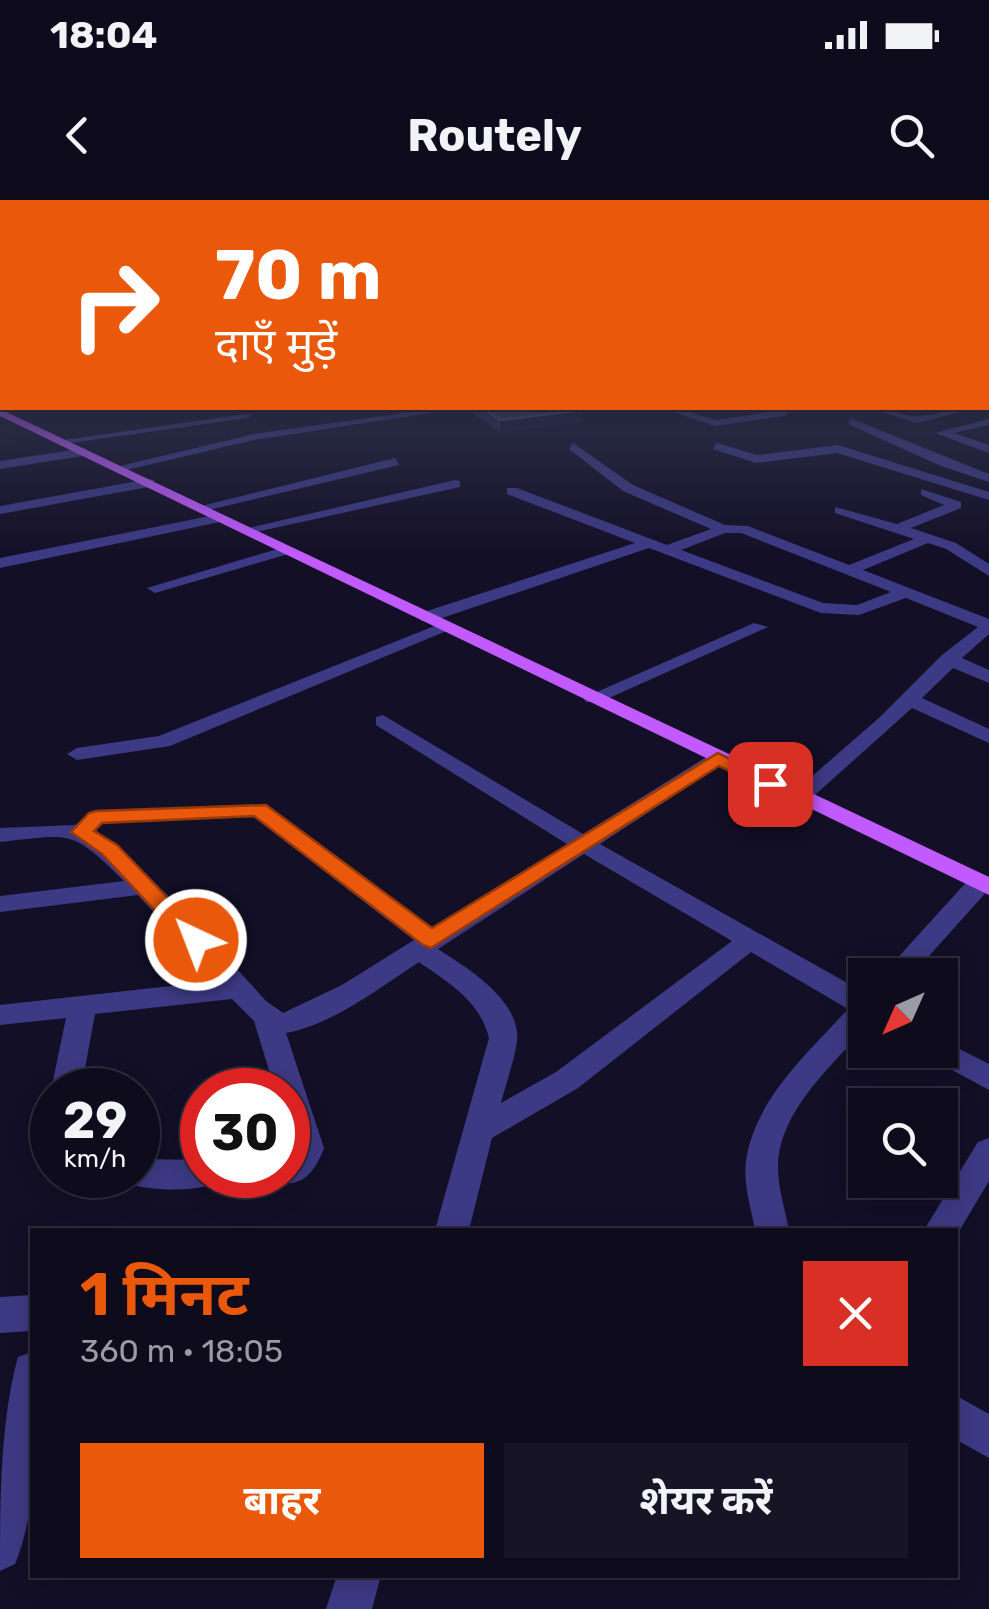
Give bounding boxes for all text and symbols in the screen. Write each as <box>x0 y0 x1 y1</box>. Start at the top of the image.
text: 18:04 <box>50 12 158 58</box>
icon: back <box>50 108 105 163</box>
icon: search <box>884 108 939 163</box>
text: Routely <box>407 109 582 162</box>
text: 70 m <box>215 234 382 317</box>
icon: right <box>50 240 180 370</box>
text: दाएँ मुड़ें <box>215 318 337 371</box>
pin <box>728 742 813 827</box>
icon: arrive <box>743 757 798 812</box>
position arrow <box>144 888 248 992</box>
north arrow <box>848 958 958 1068</box>
map controls <box>848 958 958 1198</box>
speed limit sign: 30 <box>180 1068 310 1198</box>
button: search <box>848 1088 958 1198</box>
text: 29 <box>63 1091 127 1151</box>
text: km/h <box>64 1144 126 1173</box>
text: 1 मिनट <box>80 1259 249 1330</box>
button: close <box>803 1261 908 1366</box>
text: 360 m · 18:05 <box>80 1332 283 1370</box>
button: बाहर <box>80 1443 484 1558</box>
button: शेयर करें <box>504 1443 908 1558</box>

